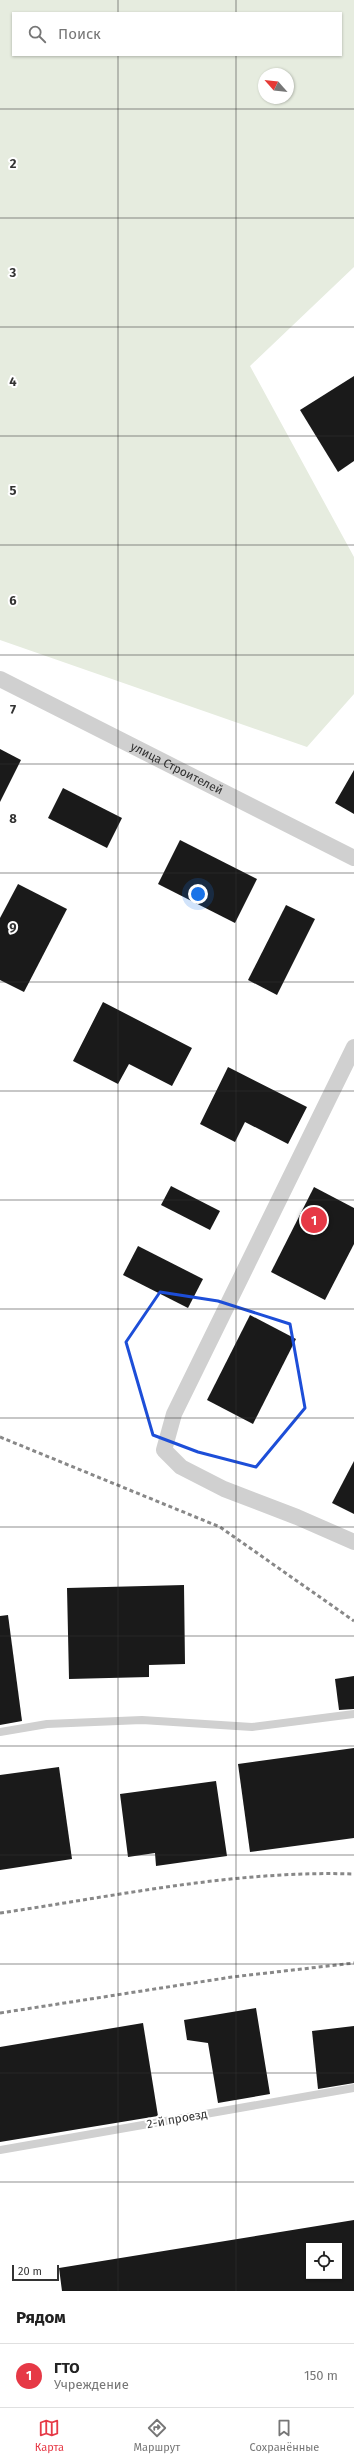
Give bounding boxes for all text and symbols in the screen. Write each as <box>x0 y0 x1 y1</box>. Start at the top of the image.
search box <box>12 12 342 56</box>
icon: search <box>26 23 48 45</box>
text: Поиск <box>58 25 101 43</box>
north arrow <box>258 68 294 104</box>
text: 2 <box>10 156 17 171</box>
text: 3 <box>9 265 17 280</box>
text: 4 <box>9 374 17 389</box>
text: 5 <box>10 483 17 498</box>
text: 6 <box>9 593 17 608</box>
text: 7 <box>10 702 16 717</box>
street label: улица Строителей <box>128 739 225 798</box>
text: 8 <box>9 811 17 826</box>
your location <box>188 884 208 904</box>
text: 9 <box>9 920 17 935</box>
pin: 1 <box>301 1205 327 1235</box>
street label: 2-й проезд <box>146 2107 209 2131</box>
map controls <box>306 2243 342 2279</box>
button: locate <box>306 2243 342 2279</box>
scale bar <box>12 2263 59 2282</box>
text: 20 m <box>18 2265 42 2278</box>
text: Рядом <box>16 2307 66 2328</box>
text: ГТО <box>54 2359 80 2377</box>
text: 1 <box>26 2368 32 2383</box>
text: 150 m <box>304 2368 338 2383</box>
text: Учреждение <box>54 2377 129 2392</box>
tab: Карта <box>35 2417 64 2454</box>
tab: Маршрут <box>133 2417 180 2454</box>
tab: Сохранённые <box>250 2417 319 2454</box>

